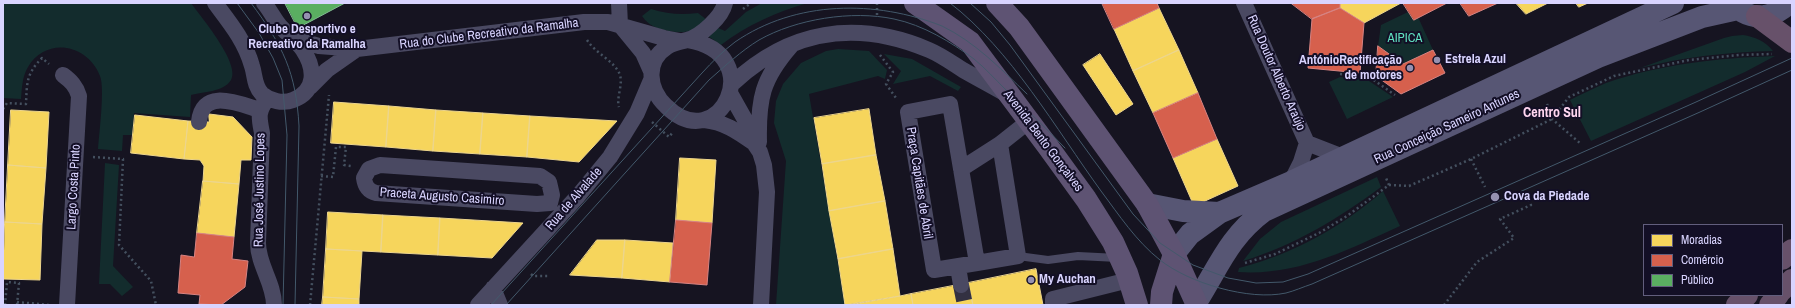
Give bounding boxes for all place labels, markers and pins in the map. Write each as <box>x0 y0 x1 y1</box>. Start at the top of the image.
marker: Clube Desportivo e Recreativo da Ramalha <box>302 11 312 21</box>
place label: Clube Desportivo e Recreativo da Ramalha <box>248 22 366 53</box>
place label: Estrela Azul <box>1445 52 1506 68</box>
place label: AntónioRectificação de motores <box>1299 53 1402 84</box>
marker: Estrela Azul <box>1432 55 1442 65</box>
marker: AntónioRectificação de motores <box>1405 63 1415 73</box>
place label: Cova da Piedade <box>1504 189 1589 205</box>
marker: Cova da Piedade <box>1489 191 1501 203</box>
place label: My Auchan <box>1039 272 1096 288</box>
marker: My Auchan <box>1026 275 1036 285</box>

